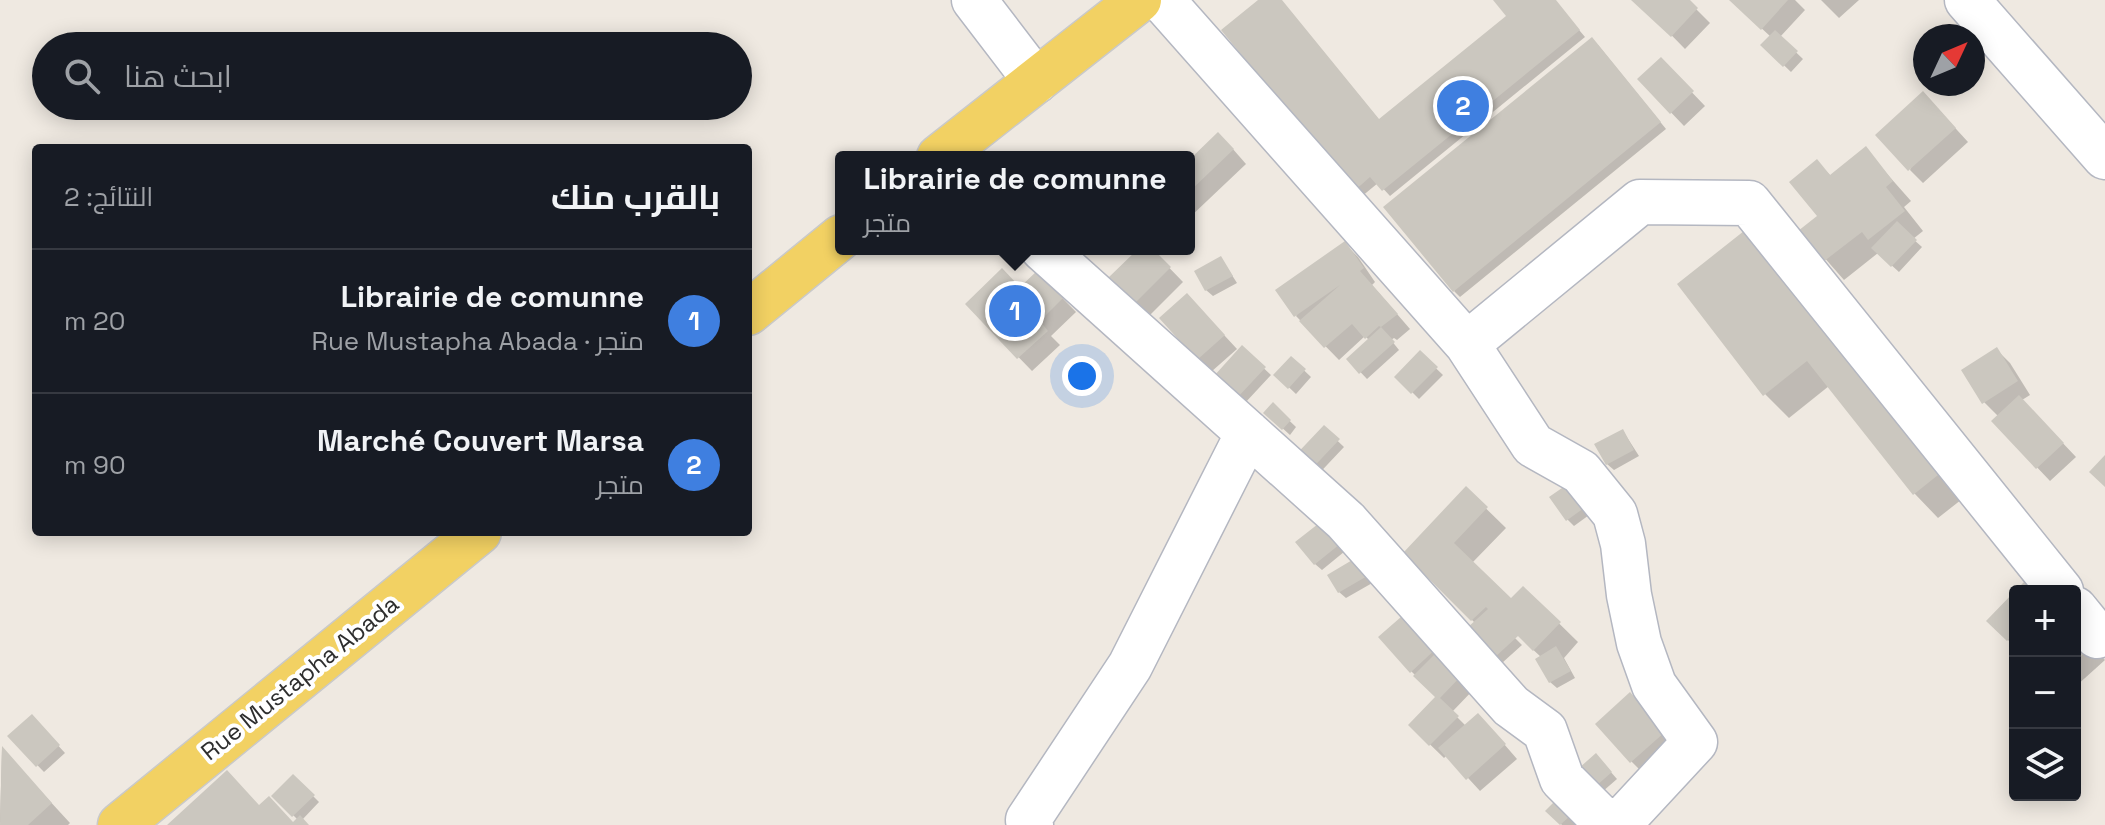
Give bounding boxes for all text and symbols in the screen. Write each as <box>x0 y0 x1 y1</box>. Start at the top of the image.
north arrow <box>1913 24 1985 96</box>
search box <box>32 32 752 120</box>
icon: search <box>60 54 104 98</box>
text: ابحث هنا <box>124 57 232 96</box>
pin: 2 <box>1437 76 1489 136</box>
popup <box>835 151 1195 255</box>
text: Librairie de comunne <box>863 159 1167 198</box>
text: بالقرب منك <box>551 176 720 219</box>
text: النتائج: 2 <box>64 180 153 214</box>
text: متجر <box>863 206 911 240</box>
text: Librairie de comunne <box>341 277 644 316</box>
pin: 1 <box>989 281 1041 341</box>
text: 20 m <box>64 304 125 338</box>
text: 1 <box>688 304 700 338</box>
text: متجر · Rue Mustapha Abada <box>312 324 644 358</box>
your location <box>1062 356 1102 396</box>
text: Marché Couvert Marsa <box>317 421 644 460</box>
text: 90 m <box>64 448 126 482</box>
text: 2 <box>686 448 702 482</box>
text: متجر <box>596 468 644 502</box>
map controls <box>2009 585 2081 801</box>
button: + <box>2009 585 2081 657</box>
street label: Rue Mustapha Abada <box>194 588 405 767</box>
button: − <box>2009 657 2081 729</box>
button: layers <box>2009 729 2081 801</box>

